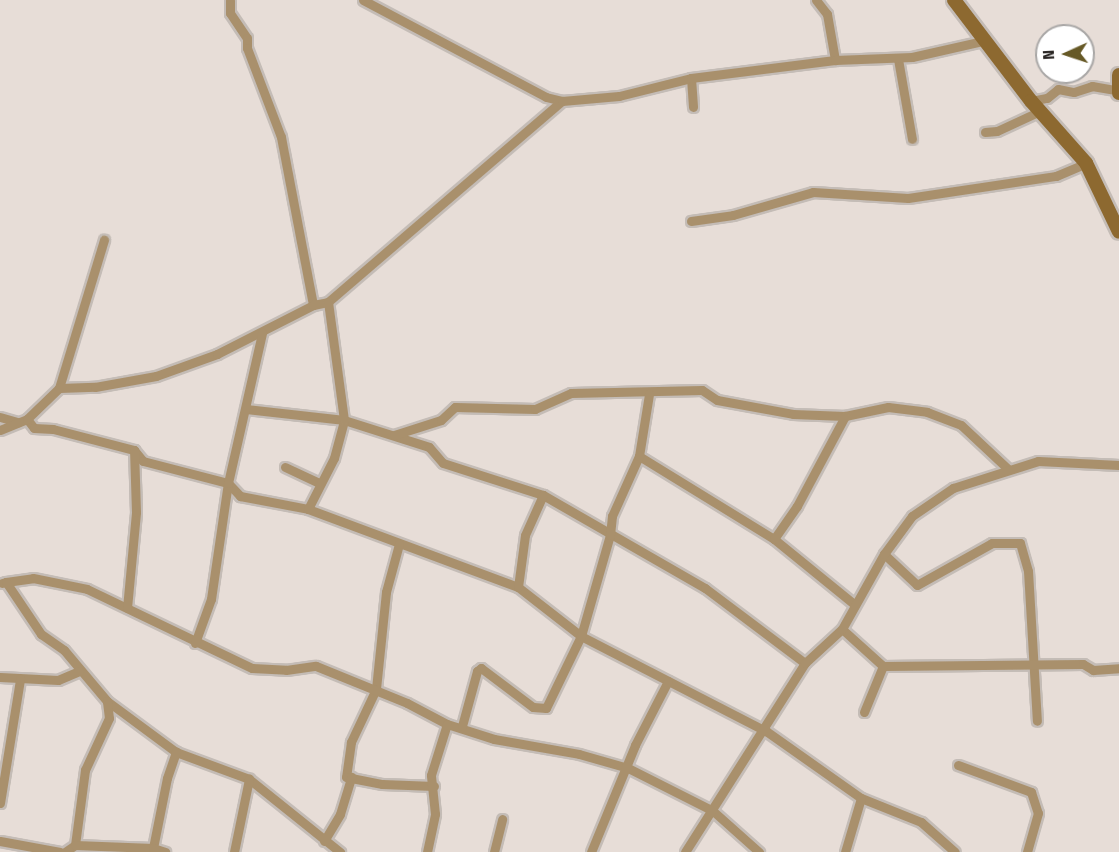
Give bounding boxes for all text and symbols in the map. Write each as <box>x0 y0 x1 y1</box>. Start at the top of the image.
north arrow <box>1035 24 1095 84</box>
text: N <box>1039 50 1058 60</box>

